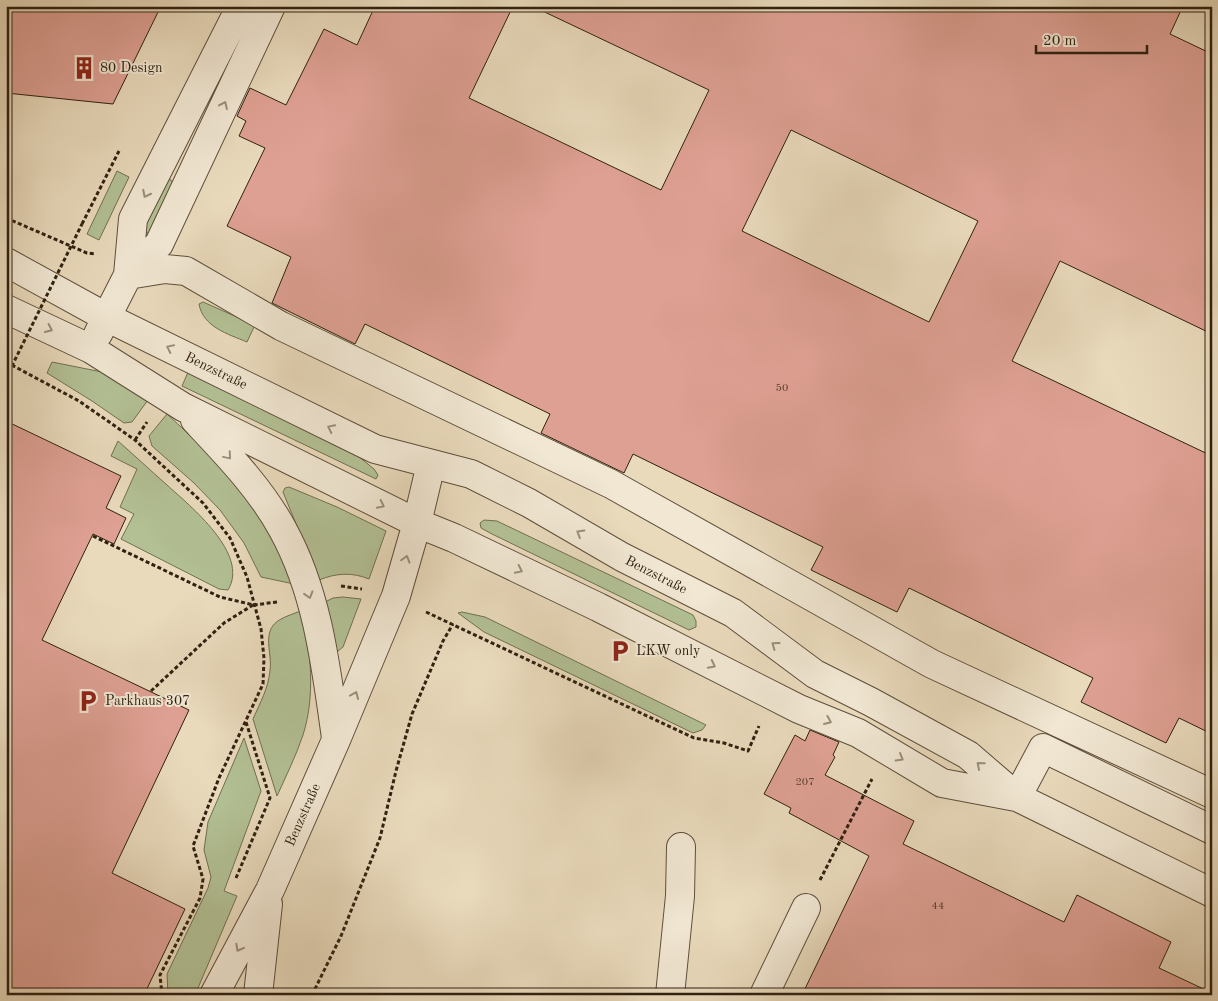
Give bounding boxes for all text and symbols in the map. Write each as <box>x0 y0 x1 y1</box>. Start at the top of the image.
scale bar <box>1036 22 1147 54</box>
text: 20 m <box>1043 34 1077 49</box>
building icon: 80 Design <box>71 55 97 81</box>
place label: 80 Design <box>100 61 163 75</box>
one-way arrow <box>218 101 228 110</box>
one-way arrow <box>142 189 152 198</box>
one-way arrow <box>44 322 53 333</box>
one-way arrow <box>166 344 175 355</box>
street label: Benzstraße <box>183 350 249 392</box>
house number: 50 <box>776 383 788 394</box>
one-way arrow <box>327 424 336 434</box>
one-way arrow <box>223 450 232 459</box>
one-way arrow <box>376 499 385 509</box>
one-way arrow <box>577 529 586 539</box>
street label: Benzstraße <box>623 553 689 597</box>
one-way arrow <box>400 555 411 564</box>
one-way arrow <box>514 563 523 574</box>
one-way arrow <box>304 590 314 598</box>
parking icon: LKW only <box>607 638 633 664</box>
one-way arrow <box>772 643 781 651</box>
place label: LKW only <box>636 644 701 658</box>
one-way arrow <box>707 659 716 669</box>
parking icon: Parkhaus 307 <box>75 688 101 714</box>
one-way arrow <box>348 691 359 700</box>
place label: Parkhaus 307 <box>105 694 190 708</box>
one-way arrow <box>824 715 832 725</box>
one-way arrow <box>895 752 904 762</box>
one-way arrow <box>977 762 986 771</box>
house number: 207 <box>795 777 815 788</box>
street label: Benzstraße <box>283 781 323 849</box>
house number: 44 <box>932 901 944 912</box>
one-way arrow <box>235 943 245 952</box>

